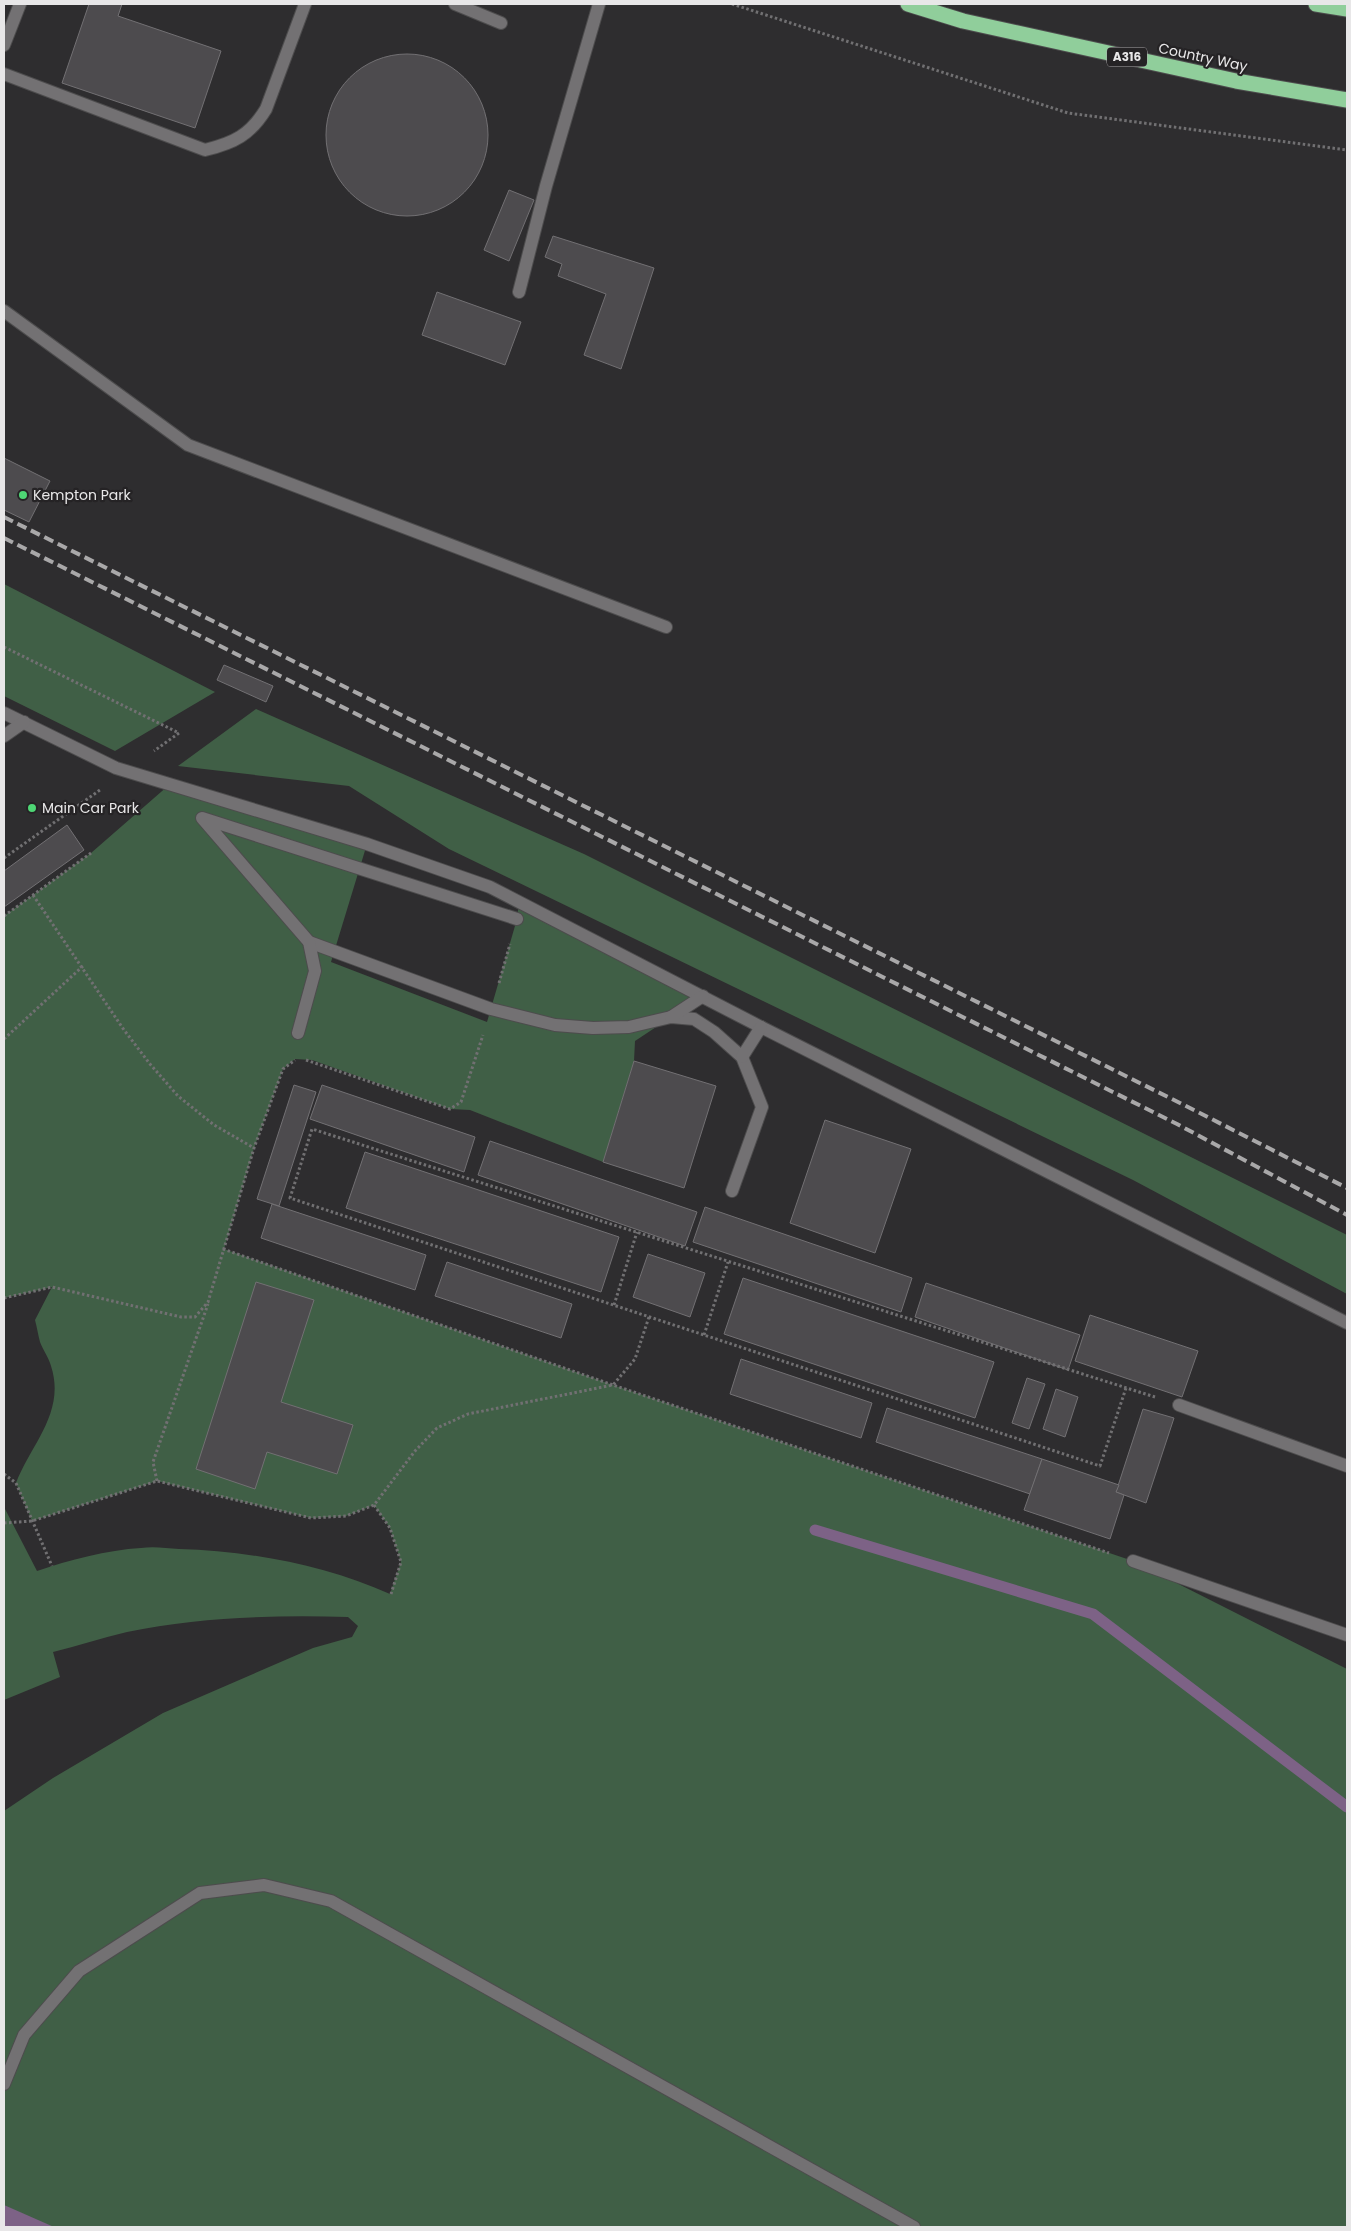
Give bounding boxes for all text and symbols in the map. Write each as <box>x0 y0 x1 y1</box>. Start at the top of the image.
street label: Country Way <box>1157 38 1250 76</box>
road number: A316 <box>1107 48 1147 66</box>
place label: Kempton Park <box>33 485 131 505</box>
marker: Kempton Park <box>17 489 29 501</box>
place label: Main Car Park <box>42 798 140 818</box>
marker: Main Car Park <box>26 802 38 814</box>

